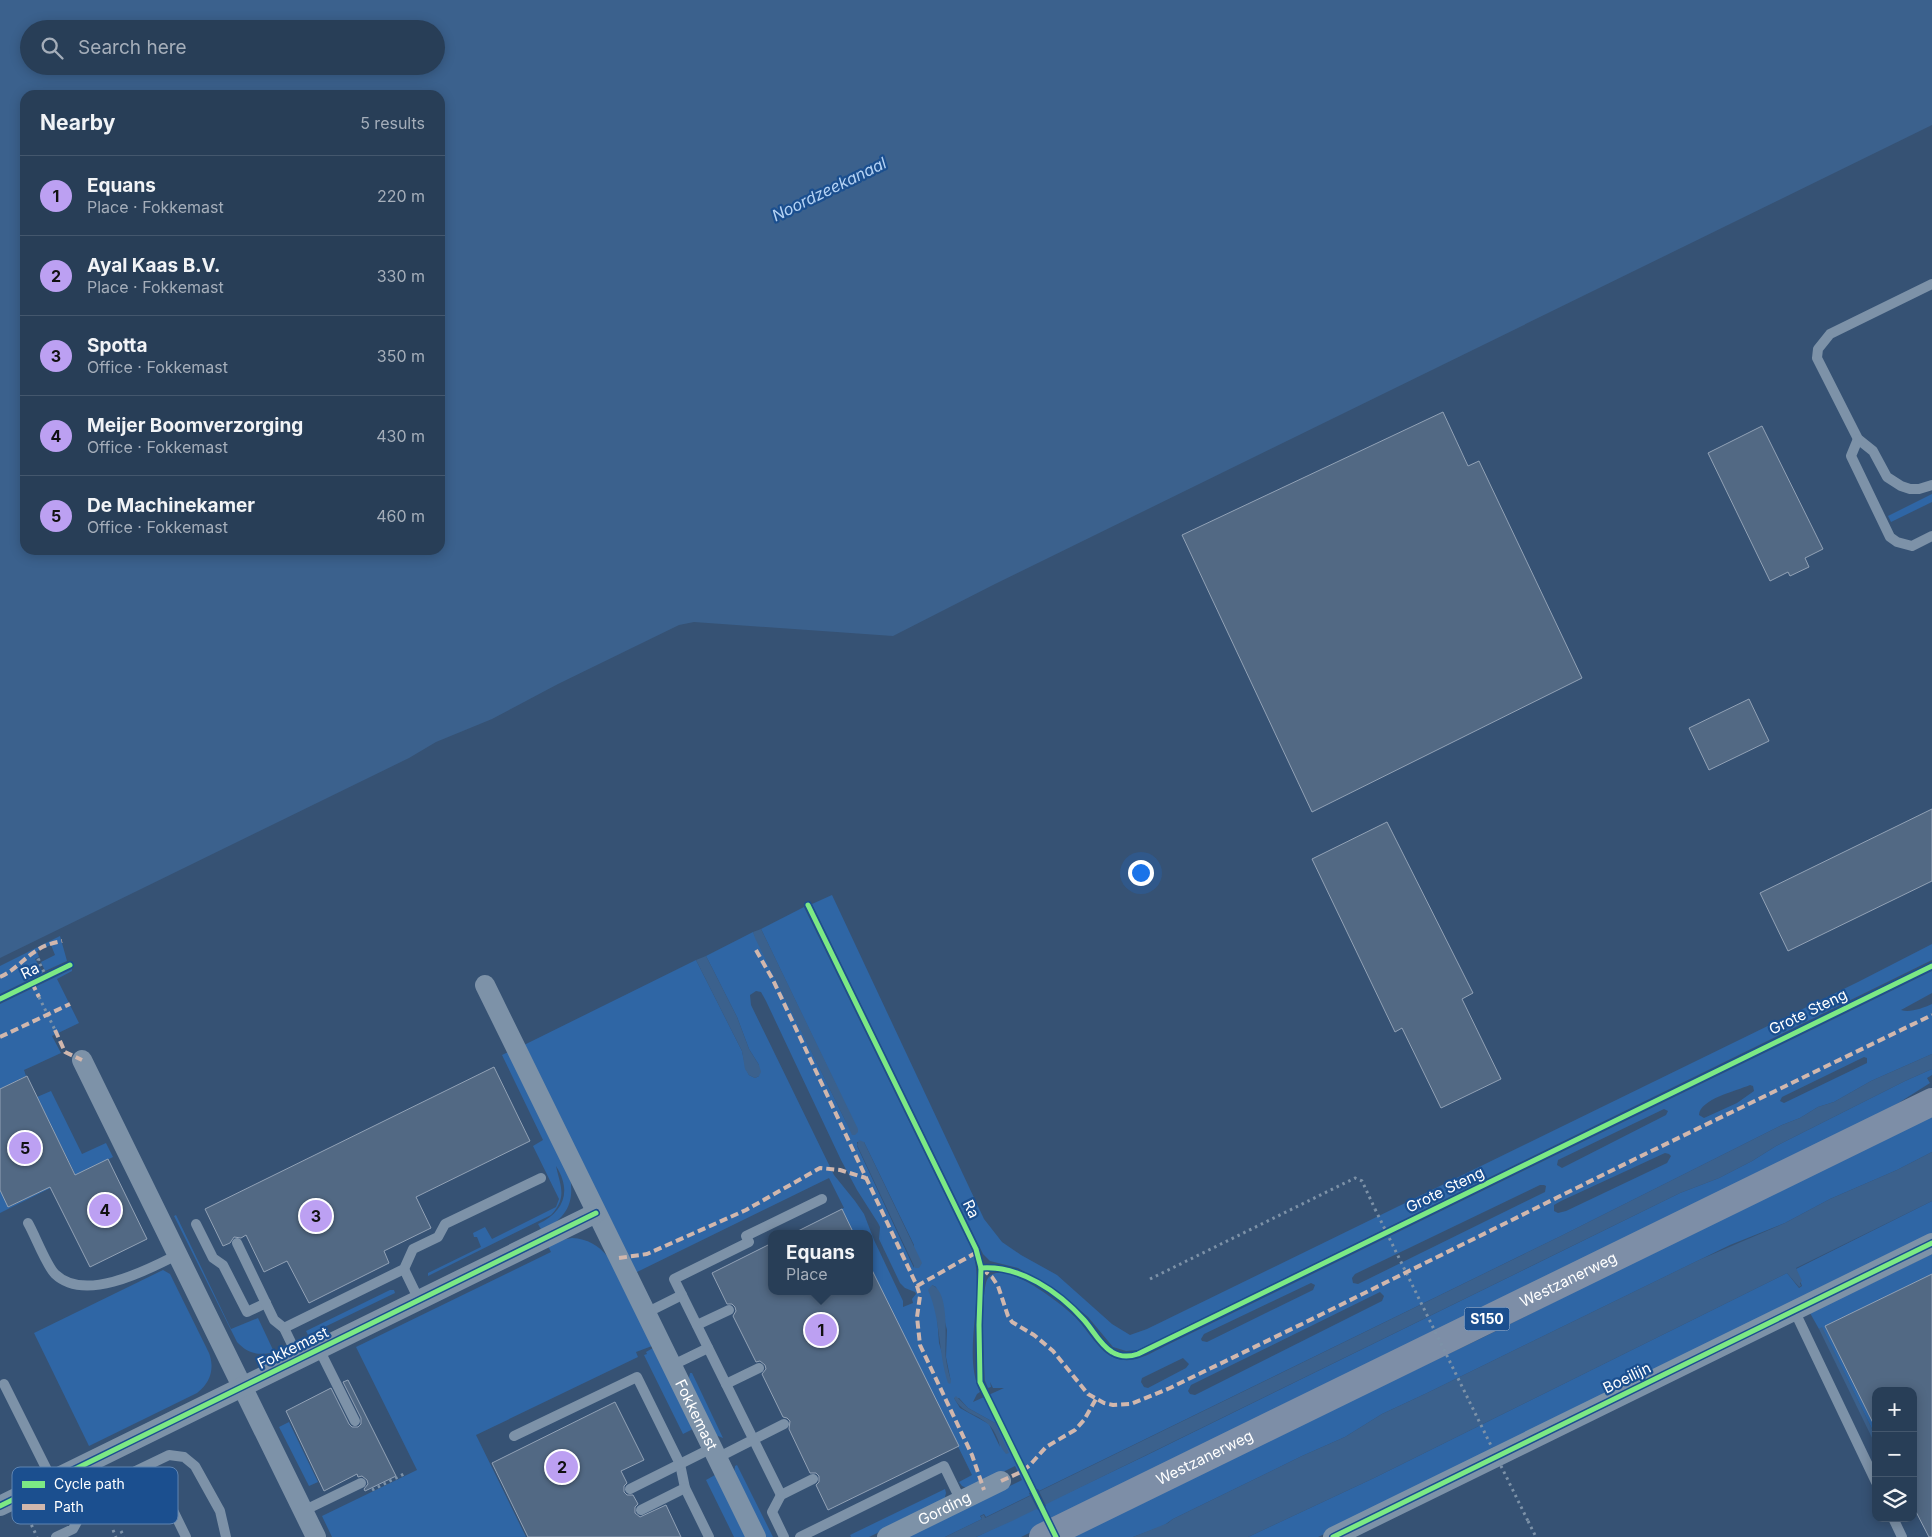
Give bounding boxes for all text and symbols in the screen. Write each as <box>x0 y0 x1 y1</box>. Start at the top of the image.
search box <box>20 20 445 75</box>
icon: search <box>38 34 66 62</box>
text: Search here <box>78 36 187 59</box>
text: Nearby <box>40 110 115 135</box>
text: 5 results <box>360 113 425 133</box>
water label: Noordzeekanaal <box>768 153 890 225</box>
text: Equans <box>87 174 156 197</box>
text: 1 <box>53 186 59 206</box>
text: 220 m <box>377 186 425 206</box>
text: Place · Fokkemast <box>87 197 224 217</box>
text: Ayal Kaas B.V. <box>87 254 220 277</box>
text: 2 <box>51 266 61 286</box>
text: 330 m <box>377 266 425 286</box>
text: Place · Fokkemast <box>87 277 224 297</box>
text: Spotta <box>87 334 147 357</box>
text: 3 <box>51 346 61 366</box>
text: 350 m <box>377 346 425 366</box>
text: Office · Fokkemast <box>87 357 228 377</box>
text: Meijer Boomverzorging <box>87 414 303 437</box>
text: 4 <box>51 426 61 446</box>
text: 430 m <box>376 426 425 446</box>
text: Office · Fokkemast <box>87 437 228 457</box>
text: De Machinekamer <box>87 494 255 517</box>
text: 5 <box>51 506 61 526</box>
text: 460 m <box>376 506 425 526</box>
text: Office · Fokkemast <box>87 517 228 537</box>
your location <box>1128 860 1154 886</box>
street label: Ra <box>18 958 42 983</box>
street label: Grote Steng <box>1766 984 1850 1039</box>
pin: 5 <box>9 1129 41 1167</box>
street label: Grote Steng <box>1403 1162 1487 1217</box>
pin: 4 <box>89 1191 121 1229</box>
pin: 3 <box>300 1197 332 1235</box>
street label: Ra <box>959 1197 984 1221</box>
popup <box>768 1230 873 1295</box>
text: Equans <box>786 1241 855 1264</box>
street label: Westzanerweg <box>1517 1248 1620 1311</box>
text: Place <box>786 1264 828 1284</box>
road number: S150 <box>1464 1308 1510 1330</box>
pin: 1 <box>805 1311 837 1349</box>
street label: Fokkemast <box>254 1322 331 1373</box>
street label: Boeilijn <box>1600 1358 1654 1397</box>
street label: Fokkemast <box>671 1376 722 1453</box>
map controls <box>1872 1387 1917 1522</box>
button: + <box>1872 1387 1917 1432</box>
street label: Westzanerweg <box>1153 1426 1256 1489</box>
button: − <box>1872 1432 1917 1477</box>
pin: 2 <box>546 1448 578 1486</box>
legend <box>12 1467 178 1524</box>
text: Cycle path <box>54 1475 125 1492</box>
button: layers <box>1872 1477 1917 1522</box>
street label: Gording <box>915 1487 974 1529</box>
text: Path <box>54 1498 84 1515</box>

